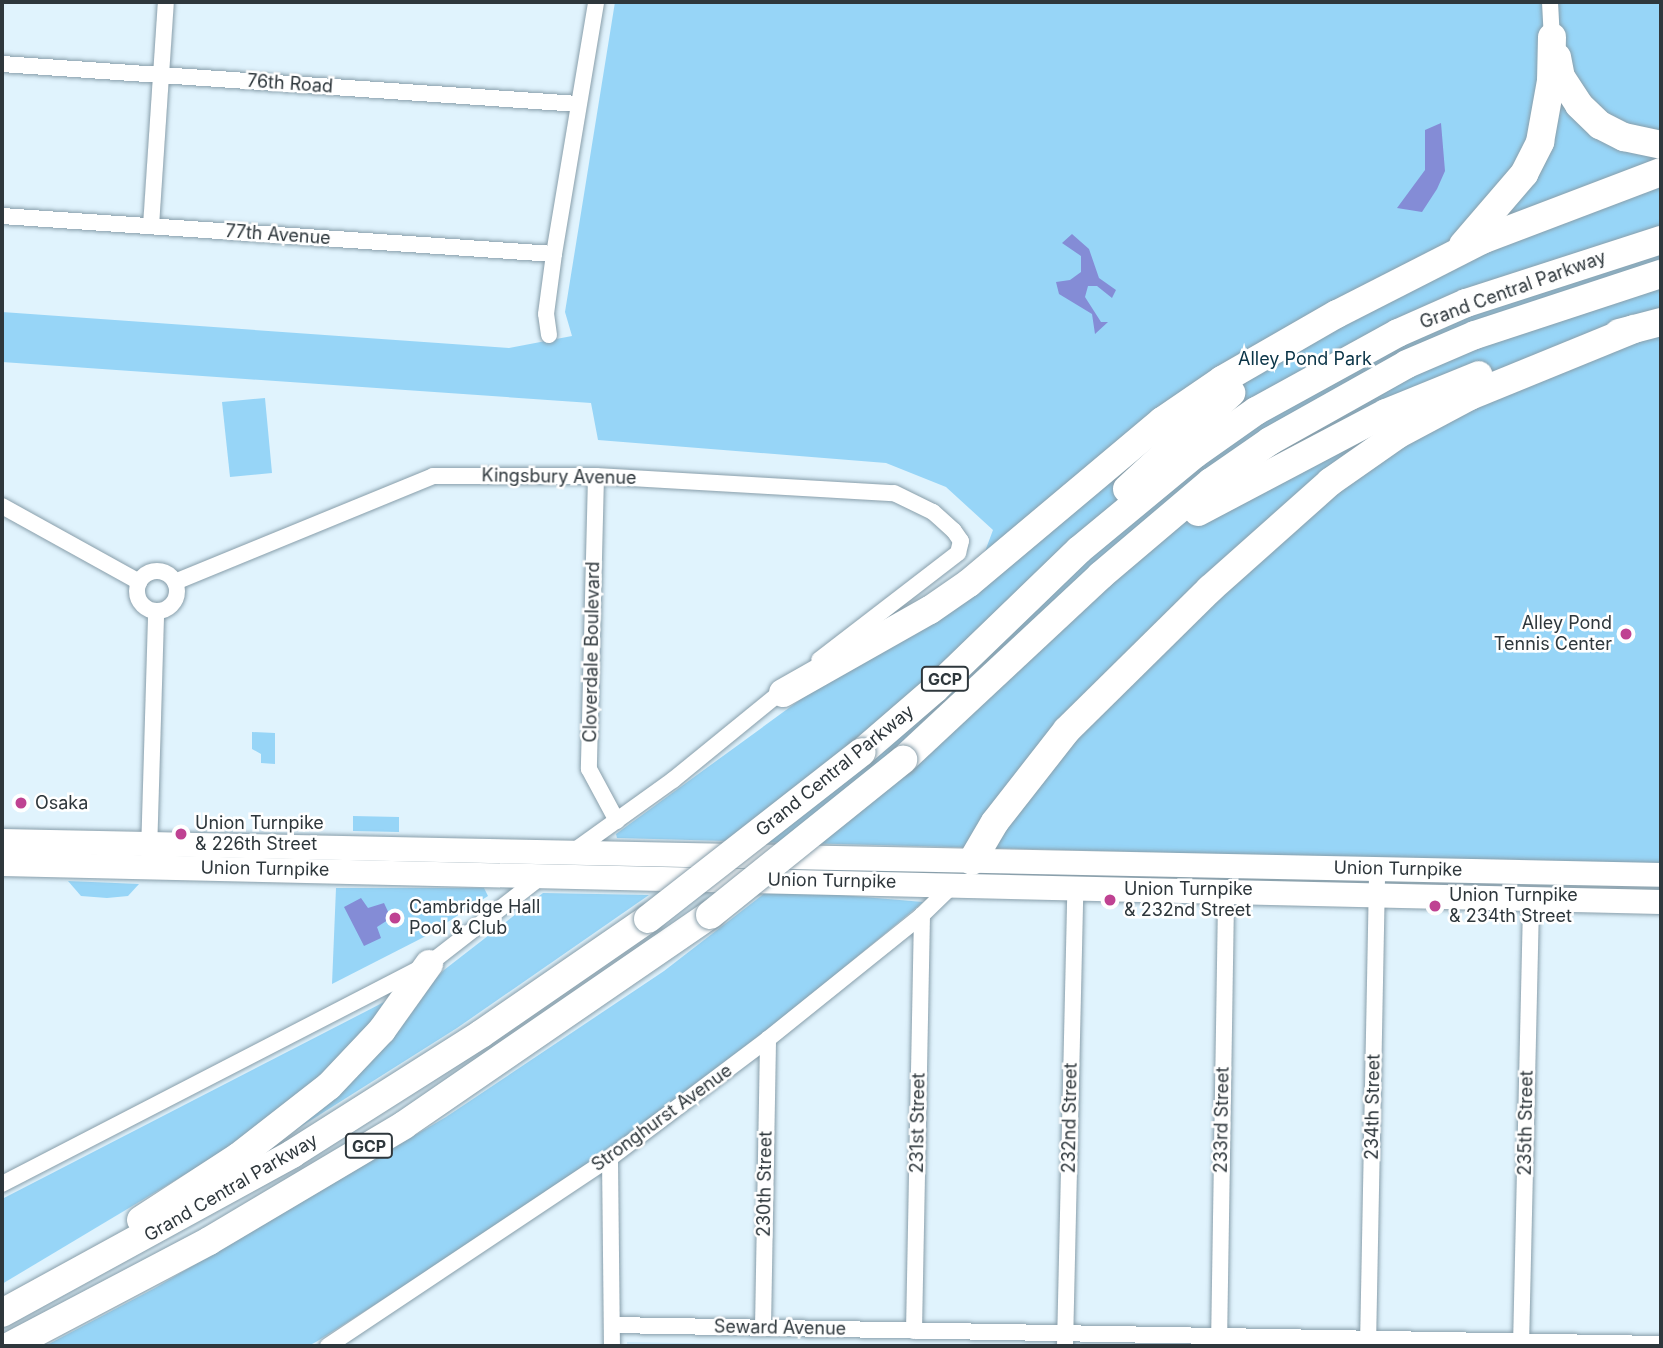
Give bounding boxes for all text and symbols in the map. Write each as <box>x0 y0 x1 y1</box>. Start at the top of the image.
street label: 76th Road <box>246 70 334 98</box>
street label: 77th Avenue <box>225 221 331 249</box>
street label: Grand Central Parkway <box>1417 246 1609 334</box>
park label: Alley Pond Park <box>1238 348 1372 370</box>
street label: Kingsbury Avenue <box>481 465 637 489</box>
street label: Cloverdale Boulevard <box>580 561 604 743</box>
place label: Alley Pond Tennis Center <box>1494 613 1612 656</box>
marker: Alley Pond Tennis Center <box>1618 626 1634 642</box>
road number: GCP <box>920 666 970 692</box>
street label: Grand Central Parkway <box>752 701 918 841</box>
place label: Osaka <box>35 792 88 814</box>
marker: Osaka <box>13 795 29 811</box>
place label: Union Turnpike & 226th Street <box>195 813 324 856</box>
marker: Union Turnpike & 226th Street <box>173 826 189 842</box>
street label: Union Turnpike <box>200 857 330 881</box>
street label: Union Turnpike <box>1333 857 1463 881</box>
street label: Union Turnpike <box>767 869 897 893</box>
place label: Union Turnpike & 232nd Street <box>1124 879 1253 922</box>
place label: Union Turnpike & 234th Street <box>1449 885 1578 928</box>
marker: Union Turnpike & 232nd Street <box>1102 892 1118 908</box>
place label: Cambridge Hall Pool & Club <box>409 897 540 940</box>
marker: Union Turnpike & 234th Street <box>1427 898 1443 914</box>
marker: Cambridge Hall Pool & Club <box>387 910 403 926</box>
street label: 234th Street <box>1361 1054 1385 1160</box>
street label: Stronghurst Avenue <box>588 1060 736 1176</box>
street label: 232nd Street <box>1058 1063 1082 1173</box>
street label: 233rd Street <box>1210 1067 1234 1173</box>
street label: 235th Street <box>1514 1070 1538 1176</box>
street label: 231st Street <box>906 1072 930 1174</box>
street label: Grand Central Parkway <box>140 1129 322 1247</box>
street label: 230th Street <box>753 1131 777 1237</box>
road number: GCP <box>344 1134 394 1158</box>
street label: Seward Avenue <box>714 1316 846 1340</box>

